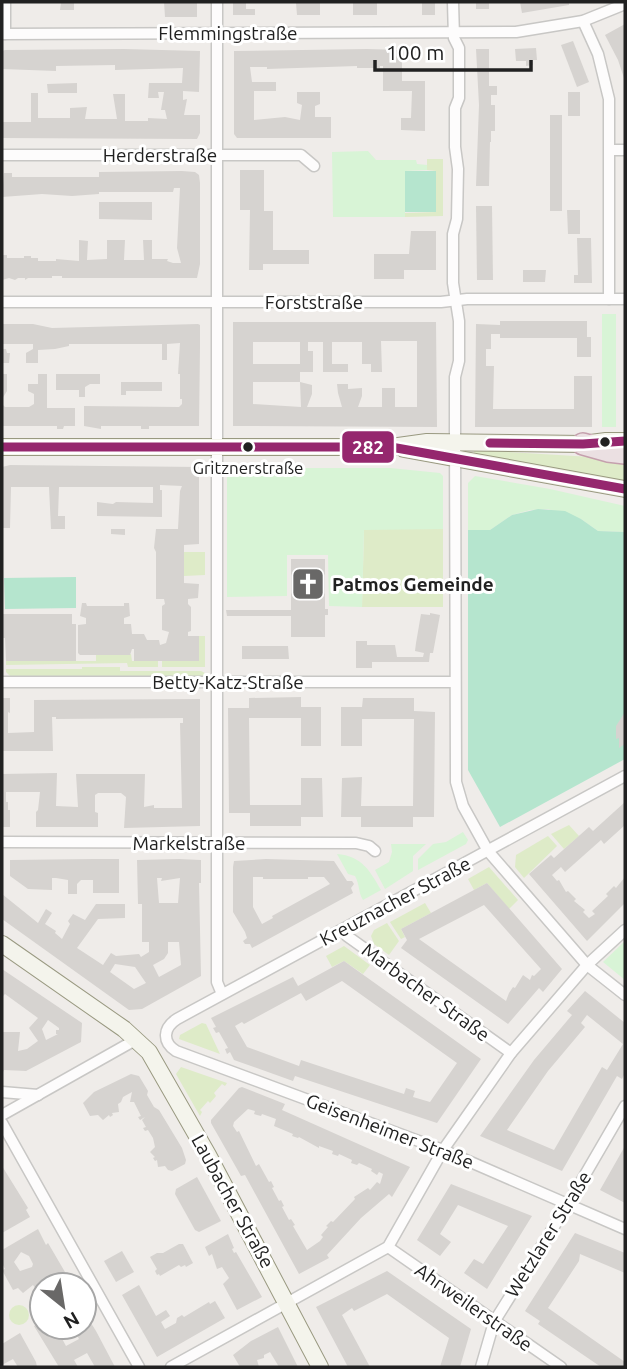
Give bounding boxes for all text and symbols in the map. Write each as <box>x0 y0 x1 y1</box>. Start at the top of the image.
street label: Flemmingstraße <box>158 22 298 44</box>
scale bar <box>375 28 531 72</box>
text: 100 m <box>386 40 444 64</box>
street label: Herderstraße <box>103 144 217 166</box>
street label: Forststraße <box>265 291 363 313</box>
line badge: 282 <box>341 430 395 464</box>
unlabelled marker <box>598 435 612 449</box>
text: 282 <box>352 436 384 458</box>
marker: Gritznerstraße <box>241 440 255 454</box>
place label: Gritznerstraße <box>193 458 303 477</box>
church icon: Patmos Gemeinde <box>289 565 327 603</box>
place label: Patmos Gemeinde <box>332 573 494 595</box>
street label: Betty-Katz-Straße <box>152 671 304 693</box>
street label: Markelstraße <box>133 832 245 854</box>
street label: Kreuznacher Straße <box>316 852 474 950</box>
street label: Marbacher Straße <box>358 938 494 1046</box>
street label: Geisenheimer Straße <box>303 1089 477 1173</box>
street label: Laubacher Straße <box>187 1130 279 1272</box>
street label: Wetzlarer Straße <box>500 1167 596 1301</box>
street label: Ahrweilerstraße <box>411 1258 537 1356</box>
north arrow <box>28 1271 98 1341</box>
text: N <box>60 1308 83 1334</box>

